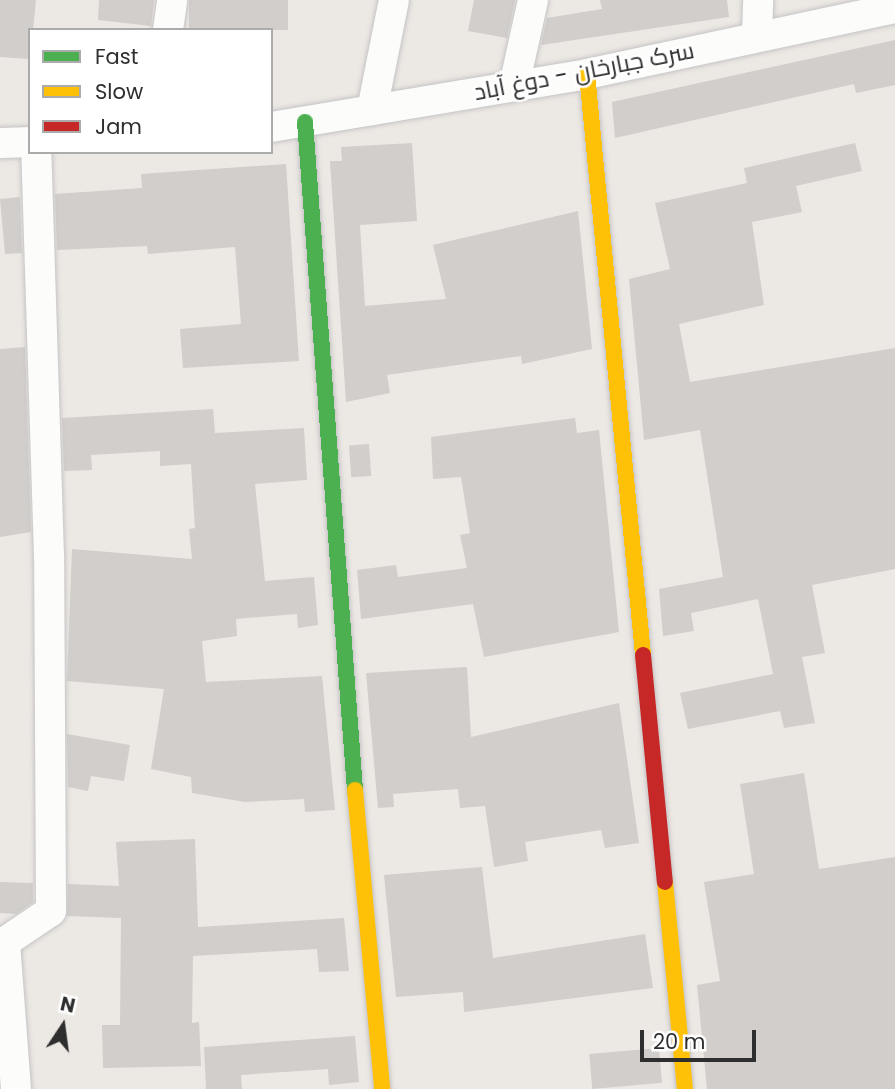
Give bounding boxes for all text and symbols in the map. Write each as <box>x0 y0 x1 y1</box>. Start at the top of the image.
legend <box>28 28 273 154</box>
street label: سرک جبارخان - دوغ آباد <box>471 36 697 106</box>
text: Fast <box>95 42 138 71</box>
text: Slow <box>95 77 143 106</box>
text: Jam <box>95 112 142 141</box>
text: N <box>58 990 78 1020</box>
north arrow <box>28 991 98 1061</box>
scale bar <box>643 1016 758 1060</box>
text: 20 m <box>653 1027 706 1056</box>

